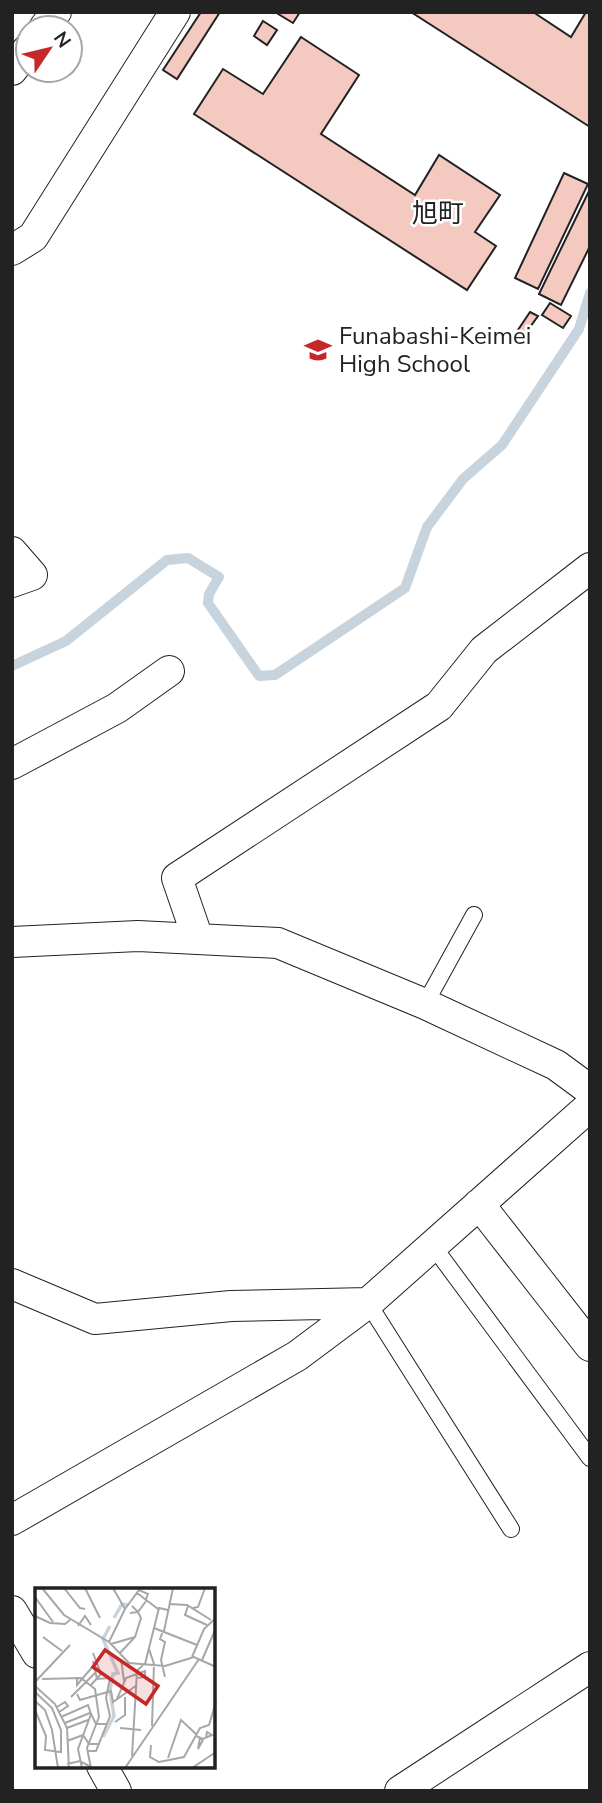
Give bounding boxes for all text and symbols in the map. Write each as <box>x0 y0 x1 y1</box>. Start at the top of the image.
north arrow <box>14 14 84 84</box>
text: N <box>47 27 77 53</box>
district label: 旭町 <box>412 196 464 231</box>
place label: Funabashi-Keimei High School <box>339 320 531 380</box>
school or university icon: Funabashi-Keimei High School <box>303 335 333 365</box>
inset map <box>35 1588 215 1768</box>

